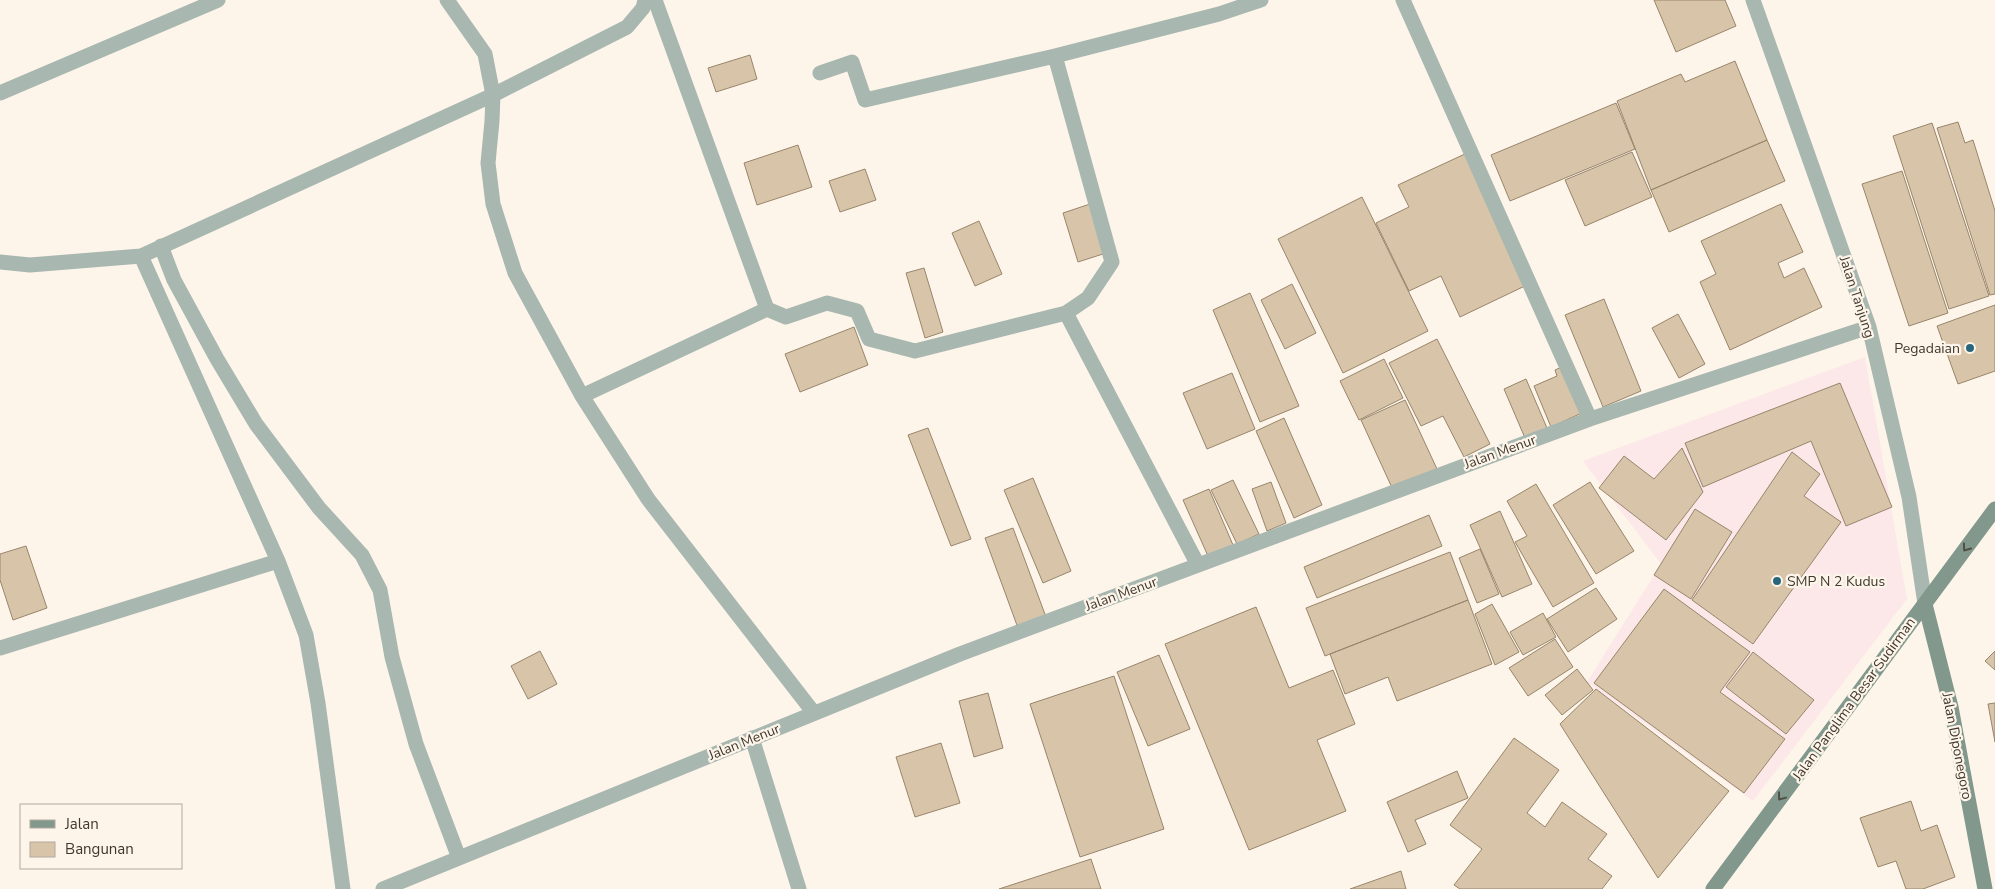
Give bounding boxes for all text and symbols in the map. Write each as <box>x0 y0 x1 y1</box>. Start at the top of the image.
street label: Jalan Tanjung <box>1835 253 1879 340</box>
place label: Pegadaian <box>1894 339 1960 358</box>
marker: Pegadaian <box>1964 342 1976 354</box>
street label: Jalan Menur <box>1460 430 1539 474</box>
one-way arrow <box>1963 542 1972 552</box>
street label: Jalan Menur <box>1081 572 1160 616</box>
place label: SMP N 2 Kudus <box>1787 572 1885 591</box>
marker: SMP N 2 Kudus <box>1771 575 1783 587</box>
street label: Jalan Panglima Besar Sudirman <box>1788 614 1920 785</box>
street label: Jalan Diponegoro <box>1937 690 1977 801</box>
street label: Jalan Menur <box>705 719 782 765</box>
one-way arrow <box>1779 791 1787 800</box>
legend <box>20 804 182 869</box>
text: Jalan <box>64 814 99 834</box>
text: Bangunan <box>65 839 134 859</box>

